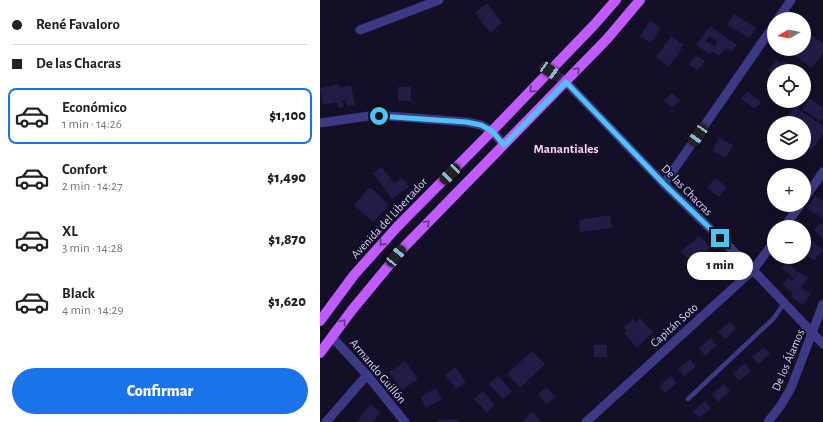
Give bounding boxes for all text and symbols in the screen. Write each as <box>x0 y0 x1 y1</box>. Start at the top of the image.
north arrow <box>767 12 811 56</box>
map controls <box>767 12 811 264</box>
text: René Favaloro <box>36 17 120 32</box>
text: De las Chacras <box>36 56 121 71</box>
car <box>537 59 563 83</box>
button: locate <box>767 64 811 108</box>
one-way arrow <box>572 67 580 75</box>
one-way arrow <box>529 85 537 93</box>
icon: car <box>14 98 50 134</box>
text: Económico <box>62 100 127 115</box>
route start <box>370 107 388 125</box>
text: $1,100 <box>269 108 306 123</box>
button: layers <box>767 116 811 160</box>
text: 1 min · 14:26 <box>62 118 122 131</box>
car <box>686 122 710 148</box>
district label: Manantiales <box>534 143 598 156</box>
icon: car <box>14 160 50 196</box>
car <box>437 161 463 187</box>
text: Confort <box>62 162 107 177</box>
street label: De las Chacras <box>659 162 715 218</box>
button: + <box>767 168 811 212</box>
text: $1,490 <box>267 170 306 185</box>
street label: Avenida del Libertador <box>349 175 429 261</box>
text: 2 min · 14:27 <box>62 180 123 193</box>
one-way arrow <box>422 220 430 228</box>
button: − <box>767 220 811 264</box>
icon: car <box>14 222 50 258</box>
text: XL <box>62 224 78 239</box>
route end <box>711 229 729 247</box>
text: $1,870 <box>268 232 306 247</box>
one-way arrow <box>380 238 387 246</box>
text: 3 min · 14:28 <box>62 242 123 255</box>
car <box>384 243 408 269</box>
callout: 1 min <box>687 252 753 280</box>
text: 1 min <box>706 259 734 272</box>
icon: car <box>14 284 50 320</box>
text: Black <box>62 286 95 301</box>
text: $1,620 <box>268 294 306 309</box>
street label: Capitán Soto <box>648 301 700 349</box>
text: 4 min · 14:29 <box>62 304 124 317</box>
one-way arrow <box>338 319 346 326</box>
street label: De los Álamos <box>769 327 806 393</box>
street label: Armando Guillón <box>348 337 408 405</box>
button: Confirmar <box>12 368 308 414</box>

